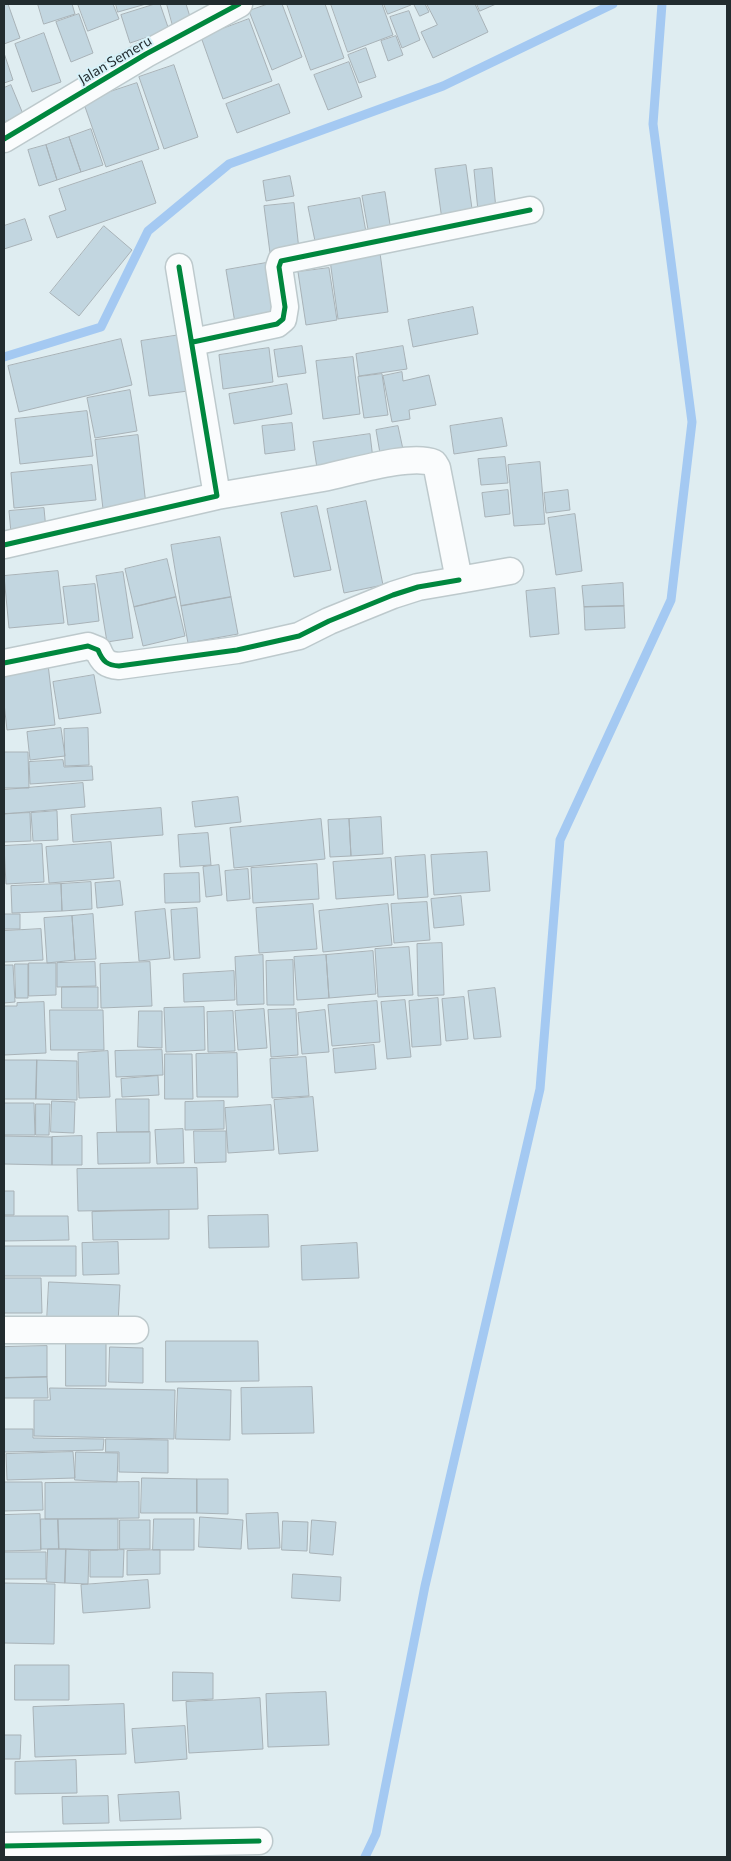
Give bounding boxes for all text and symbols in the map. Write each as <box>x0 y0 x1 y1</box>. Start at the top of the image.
street label: Jalan Semeru <box>75 32 155 88</box>

